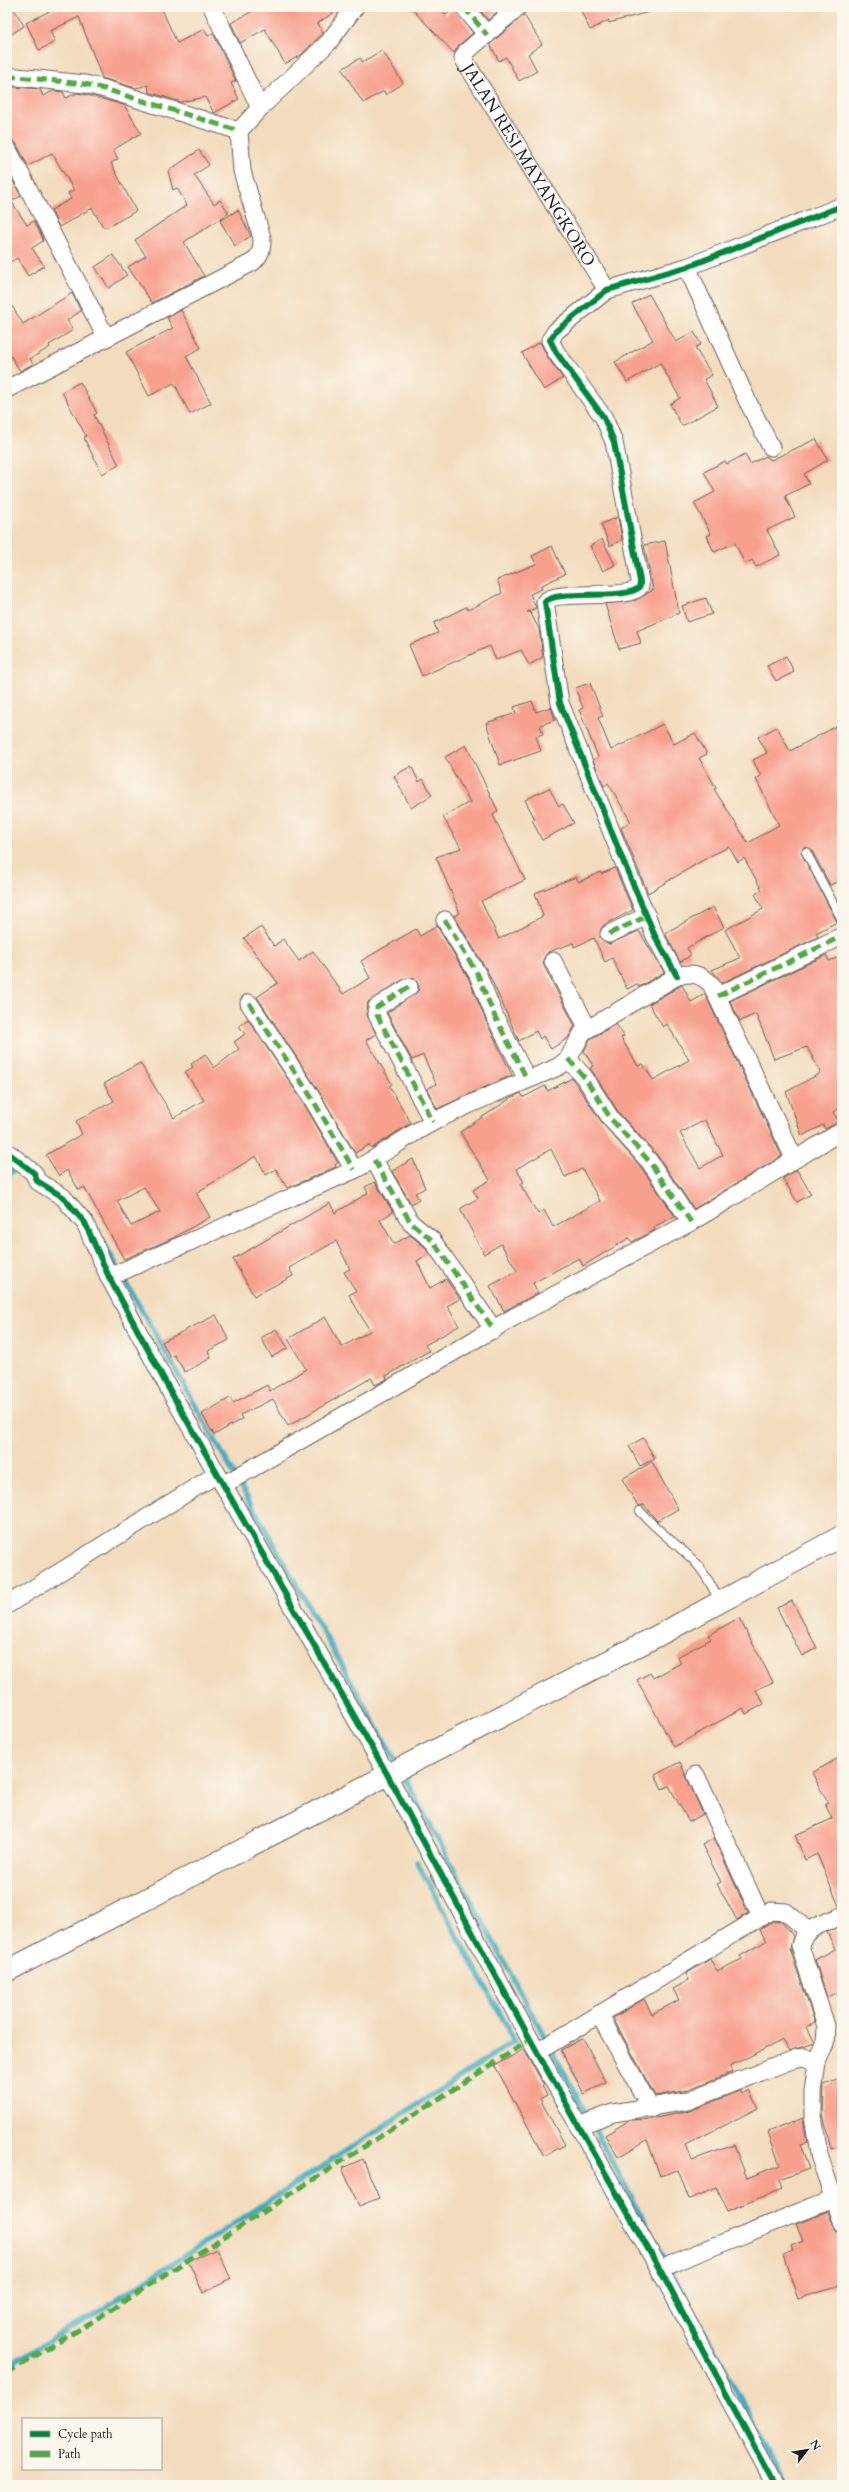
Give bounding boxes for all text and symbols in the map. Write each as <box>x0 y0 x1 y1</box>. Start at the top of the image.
street label: JALAN RESI MAYANGKORO <box>456 56 601 271</box>
legend <box>22 2418 162 2470</box>
text: Cycle path <box>58 2426 113 2442</box>
north arrow <box>787 2430 827 2470</box>
text: N <box>806 2437 824 2453</box>
text: Path <box>58 2446 81 2462</box>

